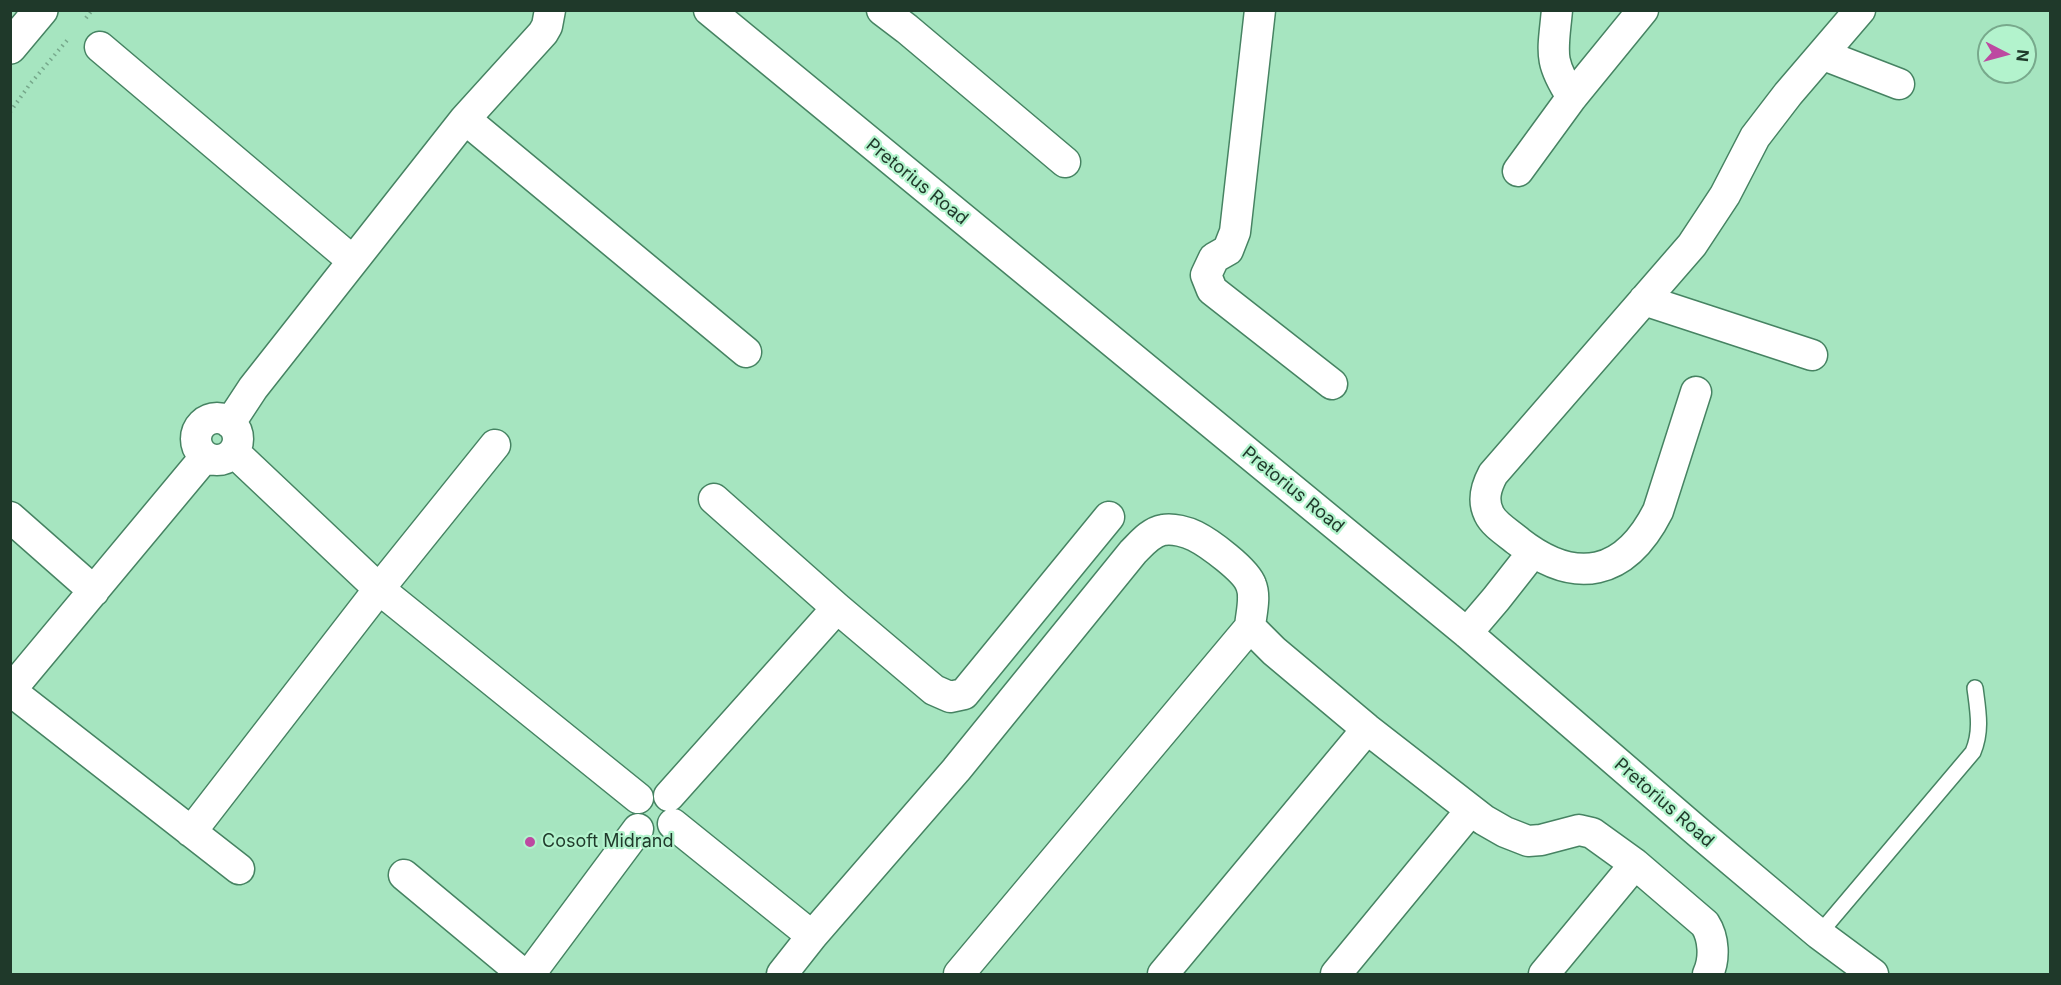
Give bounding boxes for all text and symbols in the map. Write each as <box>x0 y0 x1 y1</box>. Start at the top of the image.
north arrow <box>1977 24 2037 84</box>
text: N <box>2012 49 2033 63</box>
street label: Pretorius Road <box>862 134 972 230</box>
street label: Pretorius Road <box>1238 442 1348 538</box>
street label: Pretorius Road <box>1610 754 1718 852</box>
place label: Cosoft Midrand <box>542 831 673 853</box>
marker: Cosoft Midrand <box>523 835 537 849</box>

